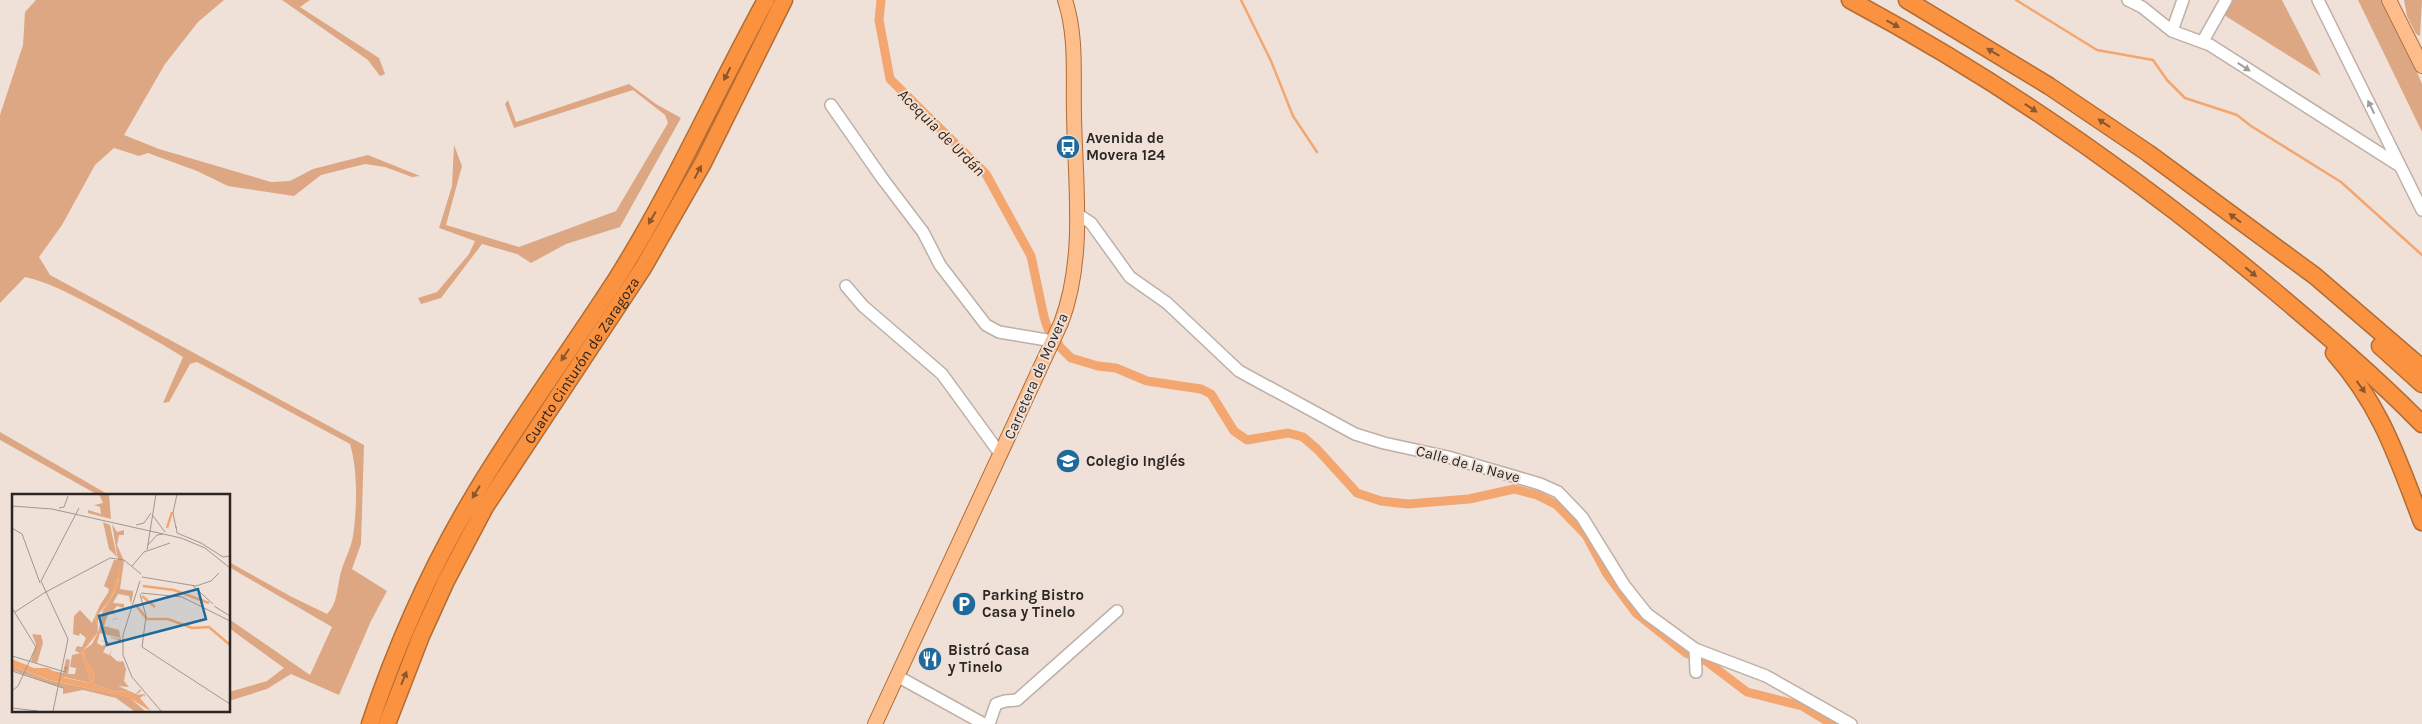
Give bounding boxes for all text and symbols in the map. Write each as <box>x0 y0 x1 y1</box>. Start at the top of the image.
one-way arrow <box>1886 19 1900 28</box>
one-way arrow <box>1986 47 1999 56</box>
one-way arrow <box>2238 62 2251 72</box>
one-way arrow <box>723 67 731 81</box>
water label: Acequia de Urdán <box>894 85 989 180</box>
one-way arrow <box>2367 100 2375 114</box>
one-way arrow <box>2025 104 2038 113</box>
one-way arrow <box>2097 118 2111 128</box>
place label: Avenida de Movera 124 <box>1086 129 1165 164</box>
bus stop icon: Avenida de Movera 124 <box>1055 134 1081 160</box>
one-way arrow <box>694 164 702 179</box>
one-way arrow <box>647 212 656 225</box>
one-way arrow <box>2229 213 2242 224</box>
one-way arrow <box>2245 266 2257 278</box>
street label: Cuarto Cinturón de Zaragoza <box>520 274 643 447</box>
street label: Carretera de Movera <box>1000 310 1072 442</box>
one-way arrow <box>560 349 569 362</box>
one-way arrow <box>2356 380 2366 394</box>
street label: Calle de la Nave <box>1414 441 1522 487</box>
school or university icon: Colegio Inglés <box>1055 448 1081 474</box>
place label: Colegio Inglés <box>1086 452 1186 470</box>
one-way arrow <box>472 485 481 498</box>
inset map <box>12 494 230 712</box>
place label: Parking Bistro Casa y Tinelo <box>982 586 1084 621</box>
parking icon: Parking Bistro Casa y Tinelo <box>951 591 977 617</box>
place label: Bistró Casa y Tinelo <box>948 641 1030 676</box>
restaurant icon: Bistró Casa y Tinelo <box>917 646 943 672</box>
one-way arrow <box>400 671 408 685</box>

